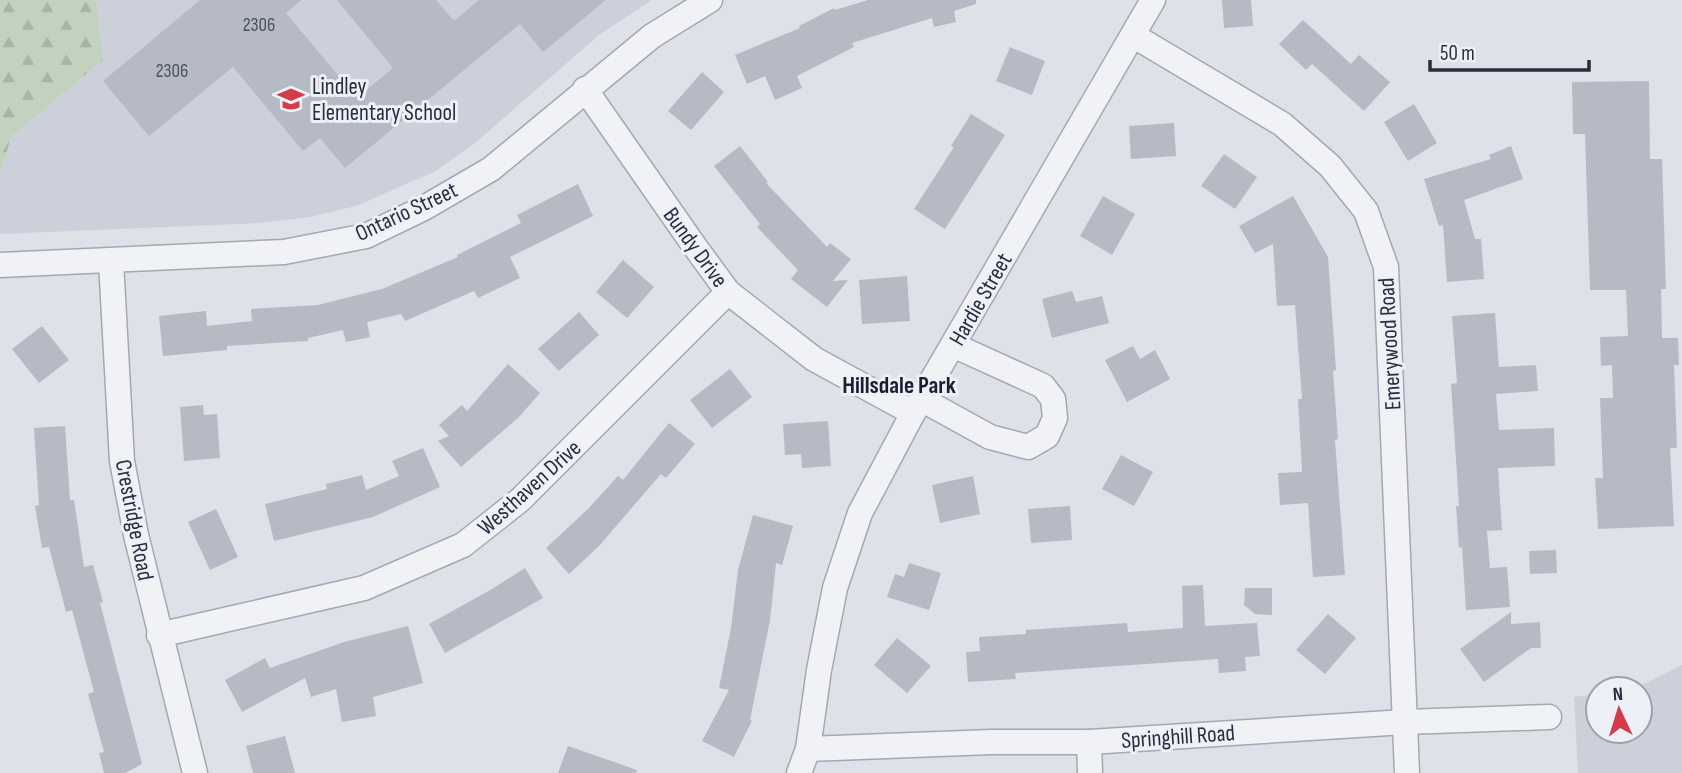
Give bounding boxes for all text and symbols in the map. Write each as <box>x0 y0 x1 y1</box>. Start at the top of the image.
house number: 2306 <box>243 14 275 37</box>
scale bar <box>1430 28 1589 72</box>
text: 50 m <box>1440 41 1475 66</box>
house number: 2306 <box>156 60 188 83</box>
place label: Lindley Elementary School <box>312 73 456 127</box>
school or university icon: Lindley Elementary School <box>276 84 306 114</box>
street label: Ontario Street <box>351 176 462 248</box>
street label: Bundy Drive <box>657 202 734 293</box>
street label: Hardie Street <box>943 248 1019 351</box>
street label: Emerywood Road <box>1373 277 1407 411</box>
district label: Hillsdale Park <box>842 371 956 400</box>
street label: Westhaven Drive <box>472 434 587 541</box>
street label: Crestridge Road <box>109 457 159 583</box>
north arrow <box>1584 675 1654 745</box>
text: N <box>1612 683 1624 706</box>
street label: Springhill Road <box>1120 719 1236 755</box>

